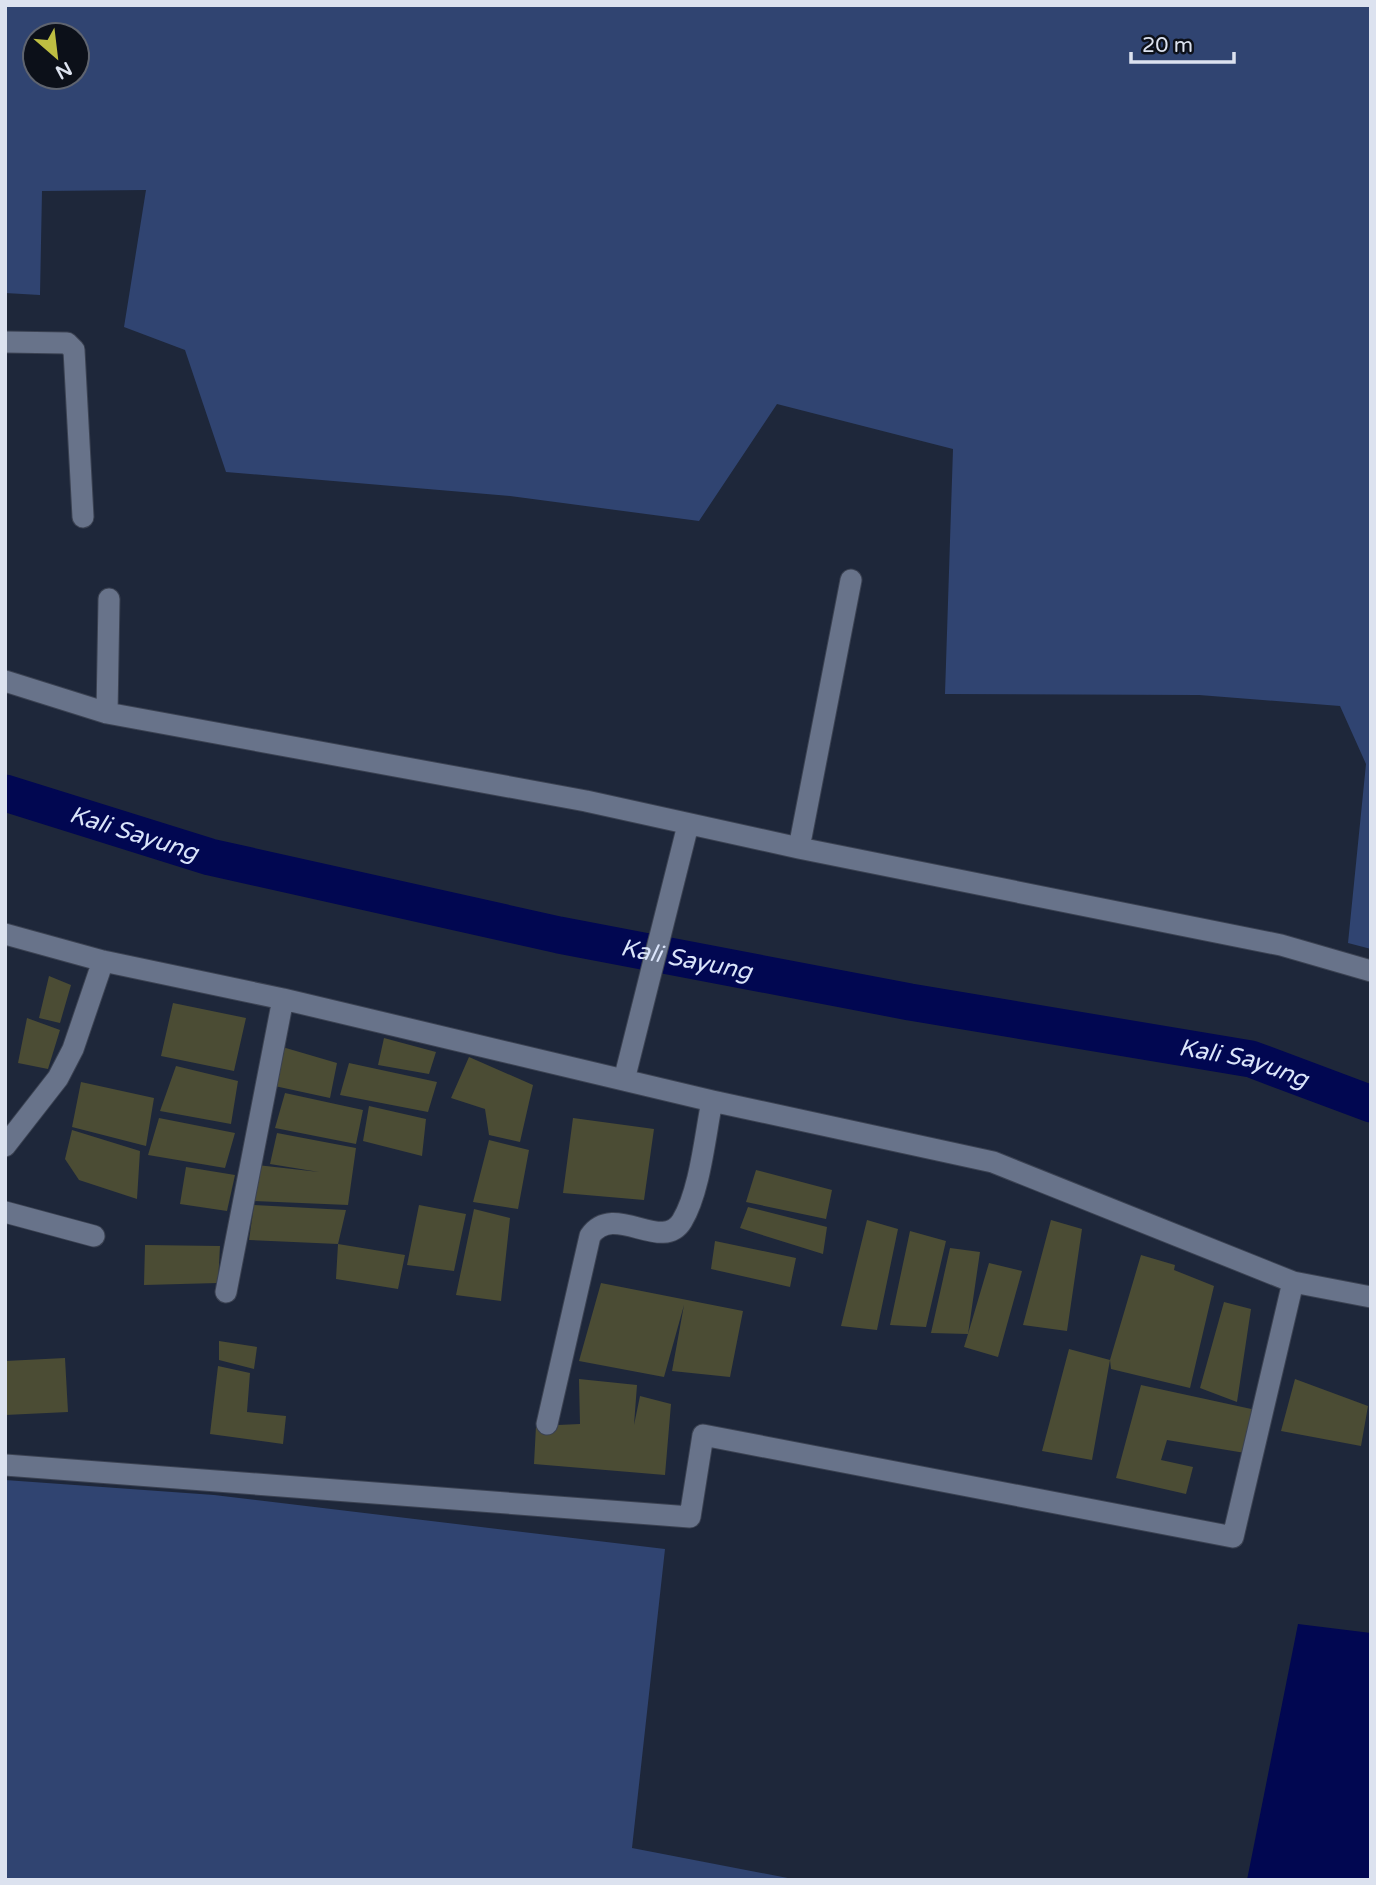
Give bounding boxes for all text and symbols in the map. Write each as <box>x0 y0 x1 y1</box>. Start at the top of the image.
north arrow <box>21 21 91 91</box>
scale bar <box>1131 21 1234 65</box>
text: 20 m <box>1142 33 1193 58</box>
text: N <box>52 57 75 83</box>
water label: Kali Sayung <box>66 800 203 868</box>
water label: Kali Sayung <box>618 933 756 987</box>
water label: Kali Sayung <box>1176 1033 1314 1095</box>

